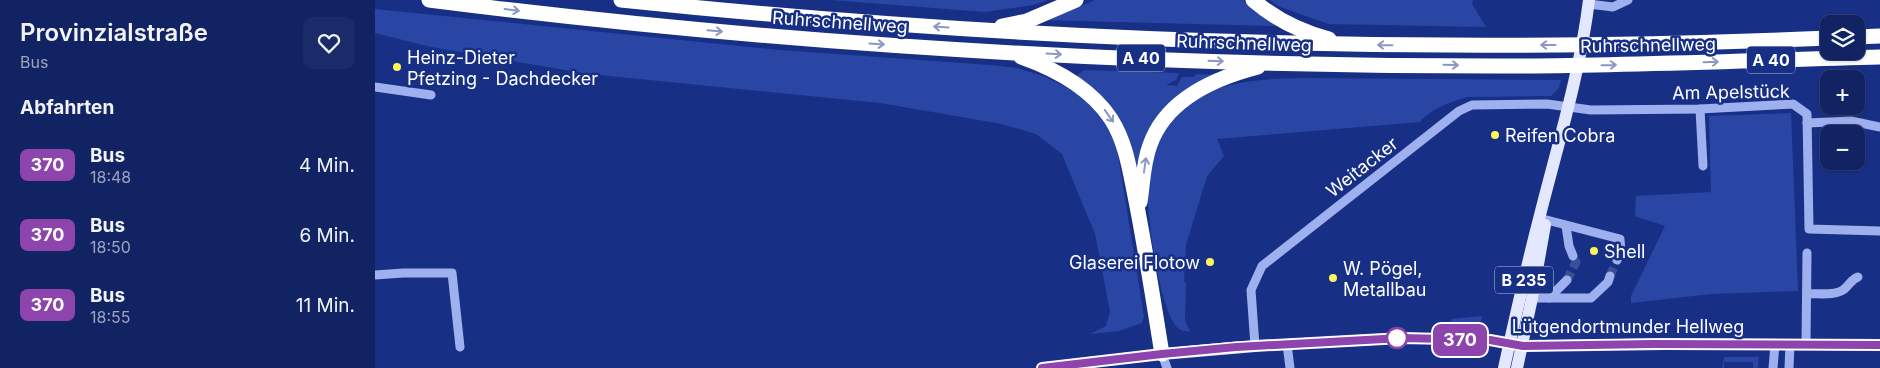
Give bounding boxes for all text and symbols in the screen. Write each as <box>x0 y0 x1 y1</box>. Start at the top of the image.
one-way arrow <box>504 5 520 15</box>
street label: Ruhrschnellweg <box>771 7 909 37</box>
map controls <box>1820 15 1865 170</box>
button: layers <box>1820 15 1865 60</box>
button: heart <box>303 17 355 69</box>
text: Provinzialstraße <box>20 18 208 47</box>
one-way arrow <box>933 23 949 32</box>
one-way arrow <box>707 26 723 35</box>
street label: Ruhrschnellweg <box>1176 30 1312 56</box>
street label: Ruhrschnellweg <box>1580 33 1716 57</box>
one-way arrow <box>869 39 885 48</box>
one-way arrow <box>1377 40 1393 49</box>
one-way arrow <box>1540 40 1556 50</box>
road number: A 40 <box>1117 44 1165 72</box>
road number: A 40 <box>1747 46 1795 74</box>
place label: Heinz-Dieter Pfetzing - Dachdecker <box>407 47 598 89</box>
one-way arrow <box>1045 50 1061 59</box>
text: Bus <box>20 52 48 72</box>
one-way arrow <box>1208 56 1224 66</box>
one-way arrow <box>1702 57 1719 67</box>
one-way arrow <box>1600 60 1616 70</box>
marker: Heinz-Dieter Pfetzing - Dachdecker <box>391 61 403 73</box>
one-way arrow <box>1443 61 1459 70</box>
button: + <box>1820 70 1865 115</box>
street label: Am Apelstück <box>1672 80 1790 104</box>
text: Abfahrten <box>20 96 114 119</box>
one-way arrow <box>1104 109 1114 123</box>
place label: Reifen Cobra <box>1505 125 1615 146</box>
button: − <box>1820 125 1865 170</box>
marker: Reifen Cobra <box>1489 129 1501 141</box>
street label: Weitacker <box>1322 132 1402 201</box>
text: Bus <box>90 144 125 167</box>
text: 370 <box>31 154 64 175</box>
text: 4 Min. <box>299 154 355 177</box>
one-way arrow <box>1140 157 1150 173</box>
text: 18:48 <box>90 167 131 187</box>
text: Bus <box>90 214 125 237</box>
text: 370 <box>31 224 64 245</box>
text: 6 Min. <box>299 224 355 247</box>
text: 18:50 <box>90 237 131 257</box>
place label: Shell <box>1604 241 1645 262</box>
marker: Shell <box>1588 245 1600 257</box>
place label: Glaserei Flotow <box>1069 252 1200 273</box>
marker: Glaserei Flotow <box>1204 256 1216 268</box>
place label: W. Pögel, Metallbau <box>1343 258 1427 300</box>
road number: B 235 <box>1495 266 1553 294</box>
marker: W. Pögel, Metallbau <box>1327 272 1339 284</box>
text: Bus <box>90 284 125 307</box>
text: 370 <box>31 294 64 315</box>
text: 11 Min. <box>296 294 355 317</box>
text: 18:55 <box>90 307 130 327</box>
street label: Lütgendortmunder Hellweg <box>1512 316 1744 337</box>
line badge: 370 <box>1431 324 1489 356</box>
unlabelled marker <box>1386 327 1408 349</box>
text: 370 <box>1443 329 1477 350</box>

